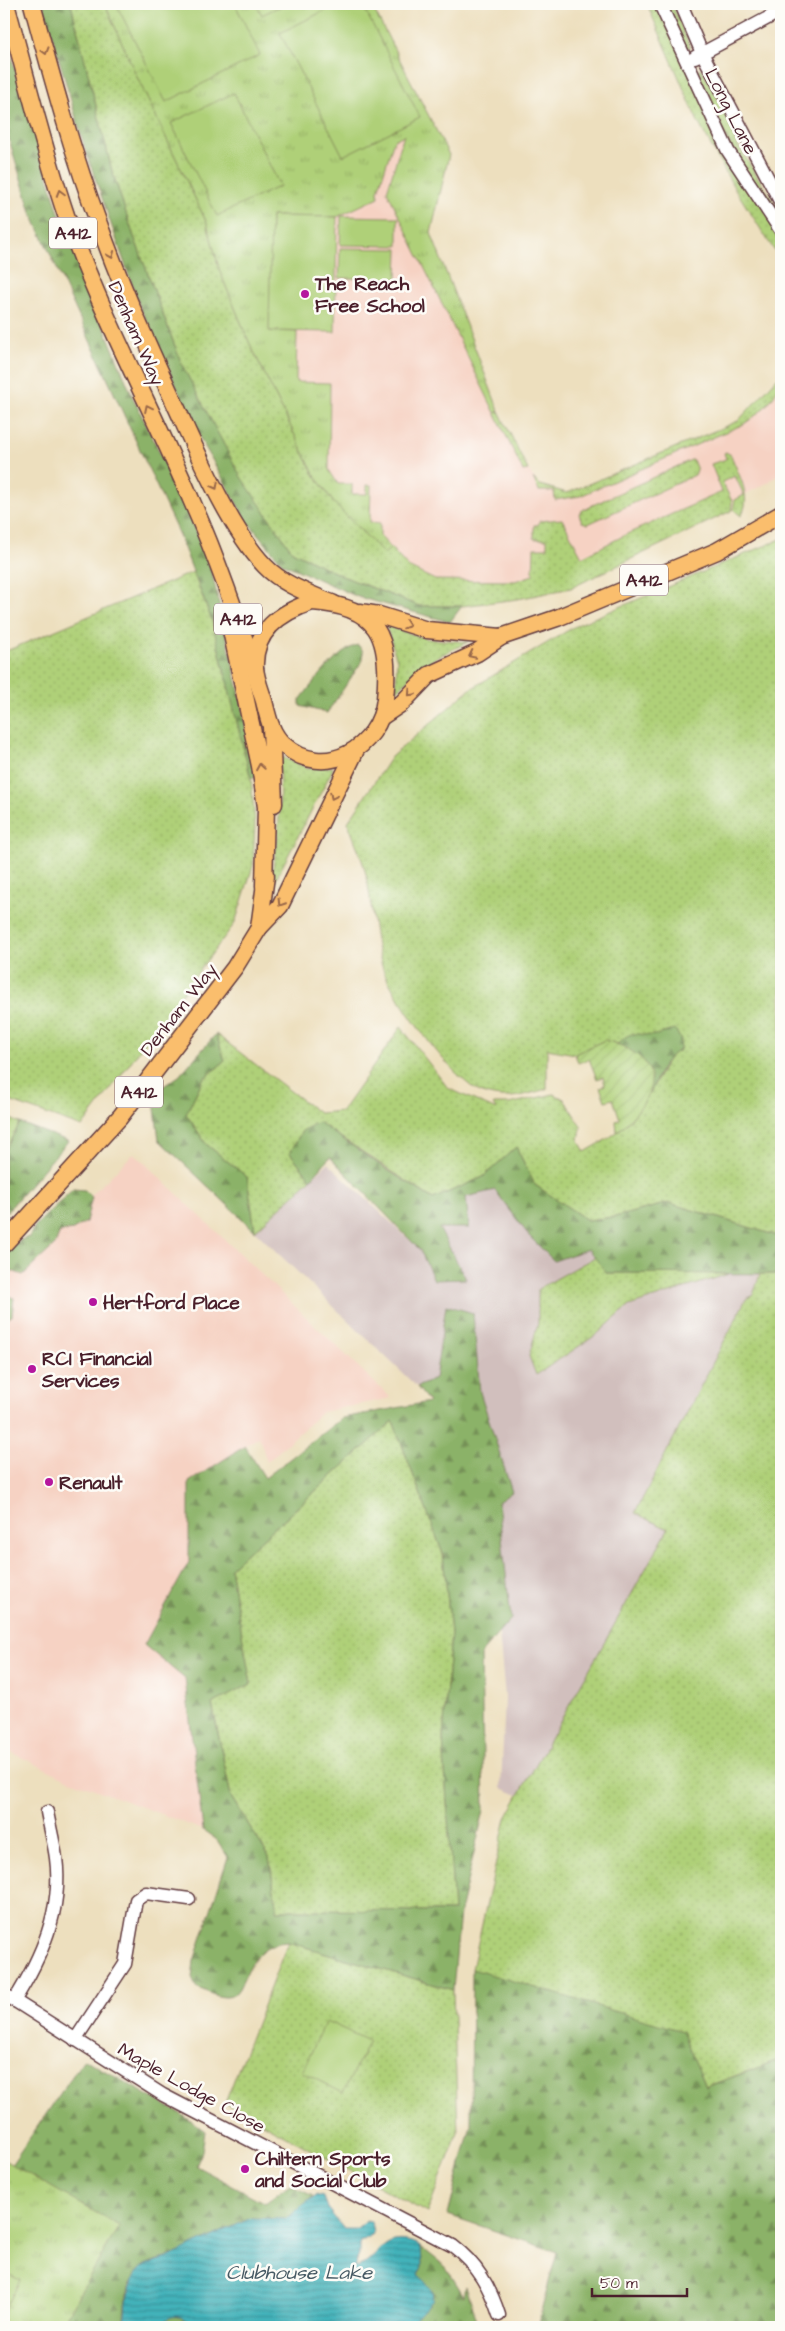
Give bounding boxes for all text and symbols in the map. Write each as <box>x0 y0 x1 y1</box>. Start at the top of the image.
one-way arrow <box>39 46 49 54</box>
street label: Long Lane <box>697 64 764 160</box>
one-way arrow <box>55 189 65 198</box>
road number: A412 <box>49 218 97 248</box>
one-way arrow <box>105 250 115 259</box>
place label: The Reach Free School <box>314 271 425 320</box>
street label: Denham Way <box>100 277 171 391</box>
marker: The Reach Free School <box>299 288 311 300</box>
one-way arrow <box>144 404 154 413</box>
one-way arrow <box>209 481 219 490</box>
road number: A412 <box>620 564 668 596</box>
road number: A412 <box>214 604 262 634</box>
one-way arrow <box>402 619 411 629</box>
one-way arrow <box>468 648 477 659</box>
one-way arrow <box>408 687 417 696</box>
one-way arrow <box>256 763 266 772</box>
one-way arrow <box>329 791 339 800</box>
one-way arrow <box>277 898 287 907</box>
street label: Denham Way <box>134 957 225 1063</box>
road number: A412 <box>115 1076 163 1108</box>
place label: Hertford Place <box>103 1290 241 1317</box>
marker: Hertford Place <box>87 1296 99 1308</box>
place label: RCI Financial Services <box>41 1346 152 1395</box>
marker: RCI Financial Services <box>26 1363 38 1375</box>
place label: Renault <box>59 1470 123 1497</box>
marker: Renault <box>43 1476 55 1488</box>
street label: Maple Lodge Close <box>112 2036 270 2141</box>
place label: Chiltern Sports and Social Club <box>254 2146 391 2195</box>
marker: Chiltern Sports and Social Club <box>239 2163 251 2175</box>
water label: Clubhouse Lake <box>226 2259 373 2287</box>
scale bar <box>592 2266 688 2298</box>
text: 50 m <box>600 2273 638 2294</box>

